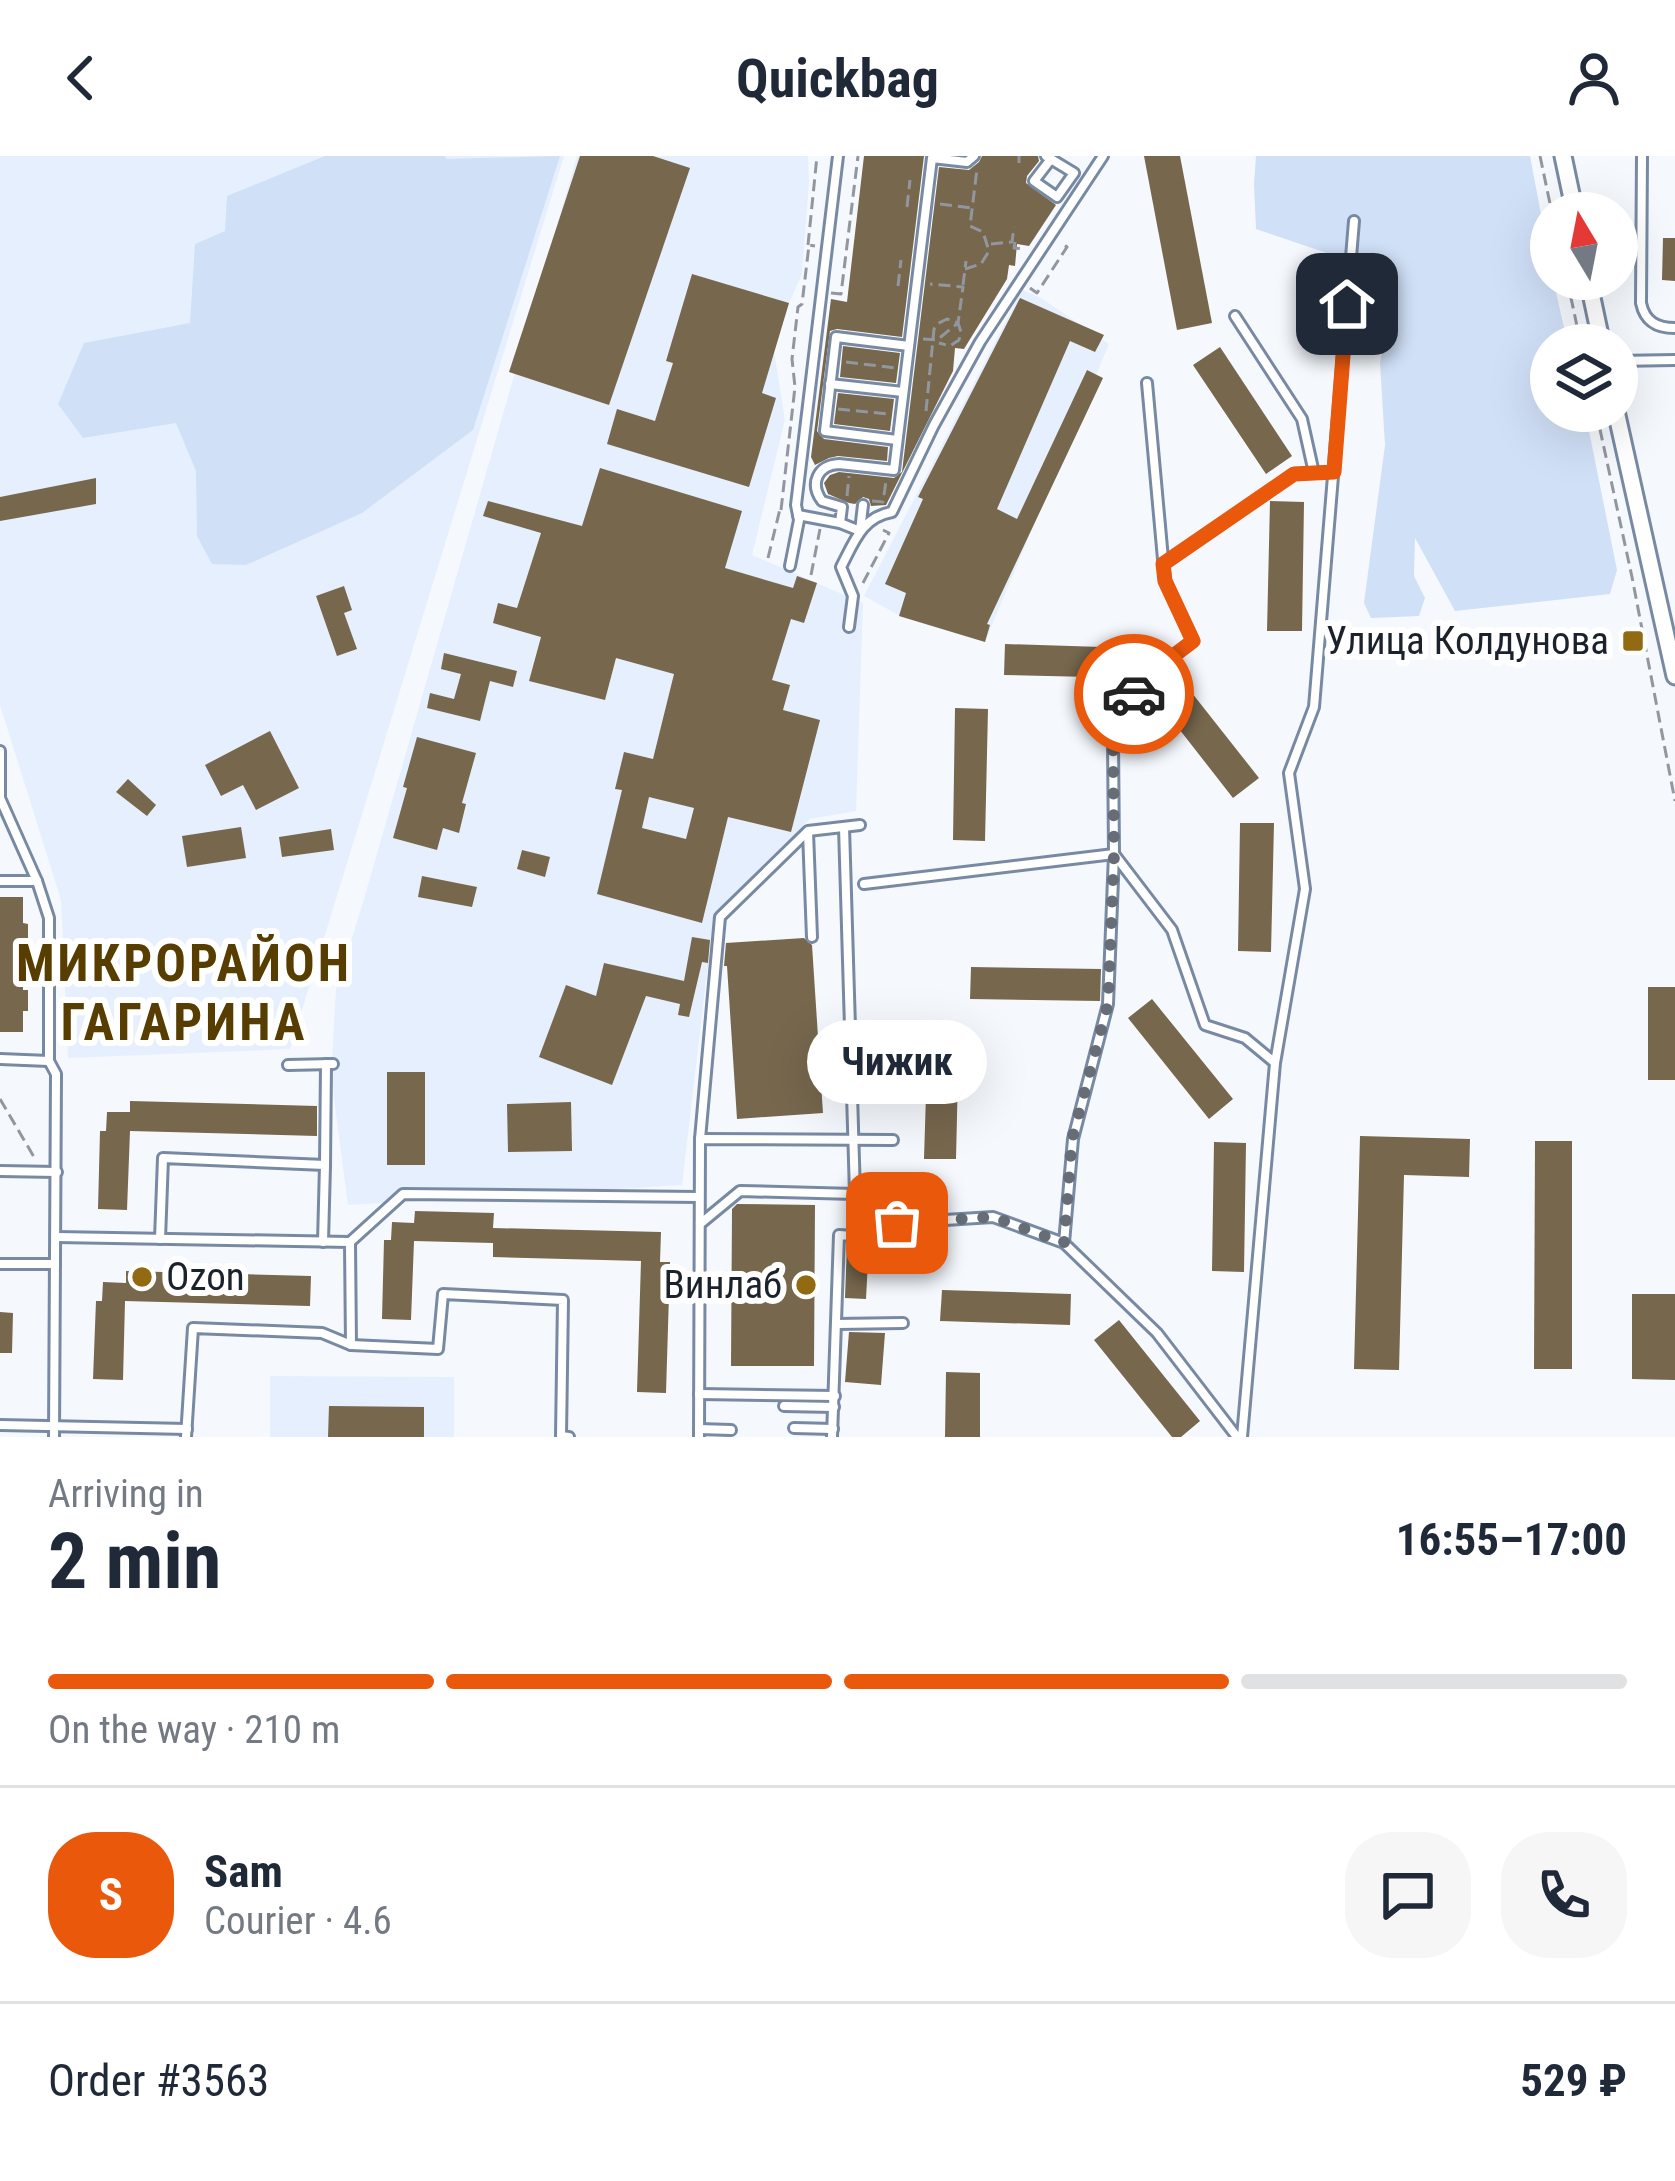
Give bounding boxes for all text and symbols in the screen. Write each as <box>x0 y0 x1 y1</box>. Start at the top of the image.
icon: back <box>48 45 114 111</box>
icon: person <box>1561 45 1627 111</box>
text: Quickbag <box>736 47 939 110</box>
north arrow <box>1530 192 1638 300</box>
map controls <box>1530 192 1638 432</box>
pin <box>1296 253 1398 355</box>
icon: home <box>1314 271 1380 337</box>
button: layers <box>1530 324 1638 432</box>
place label: Улица Колдунова <box>1326 618 1609 664</box>
marker: Улица Колдунова <box>1620 628 1646 654</box>
courier <box>1074 634 1194 754</box>
icon: car <box>1101 661 1167 727</box>
district label: МИКРОРАЙОН ГАГАРИНА <box>16 934 352 1052</box>
callout: Чижик <box>807 1019 987 1103</box>
text: Чижик <box>841 1039 953 1085</box>
pin <box>846 1172 948 1274</box>
icon: bag <box>864 1190 930 1256</box>
place label: Ozon <box>166 1254 245 1300</box>
place label: Винлаб <box>664 1262 782 1308</box>
marker: Ozon <box>129 1264 155 1290</box>
marker: Винлаб <box>793 1272 819 1298</box>
text: Arriving in <box>48 1471 204 1517</box>
text: 16:55–17:00 <box>1396 1513 1627 1566</box>
text: 2 min <box>48 1516 221 1607</box>
text: On the way · 210 m <box>48 1707 340 1753</box>
button: chat <box>1345 1832 1471 1958</box>
button: phone <box>1501 1832 1627 1958</box>
text: Sam <box>204 1845 283 1898</box>
text: S <box>99 1868 123 1921</box>
text: Courier · 4.6 <box>204 1898 392 1944</box>
text: Order #3563 <box>48 2054 269 2107</box>
text: 529 ₽ <box>1520 2054 1627 2107</box>

